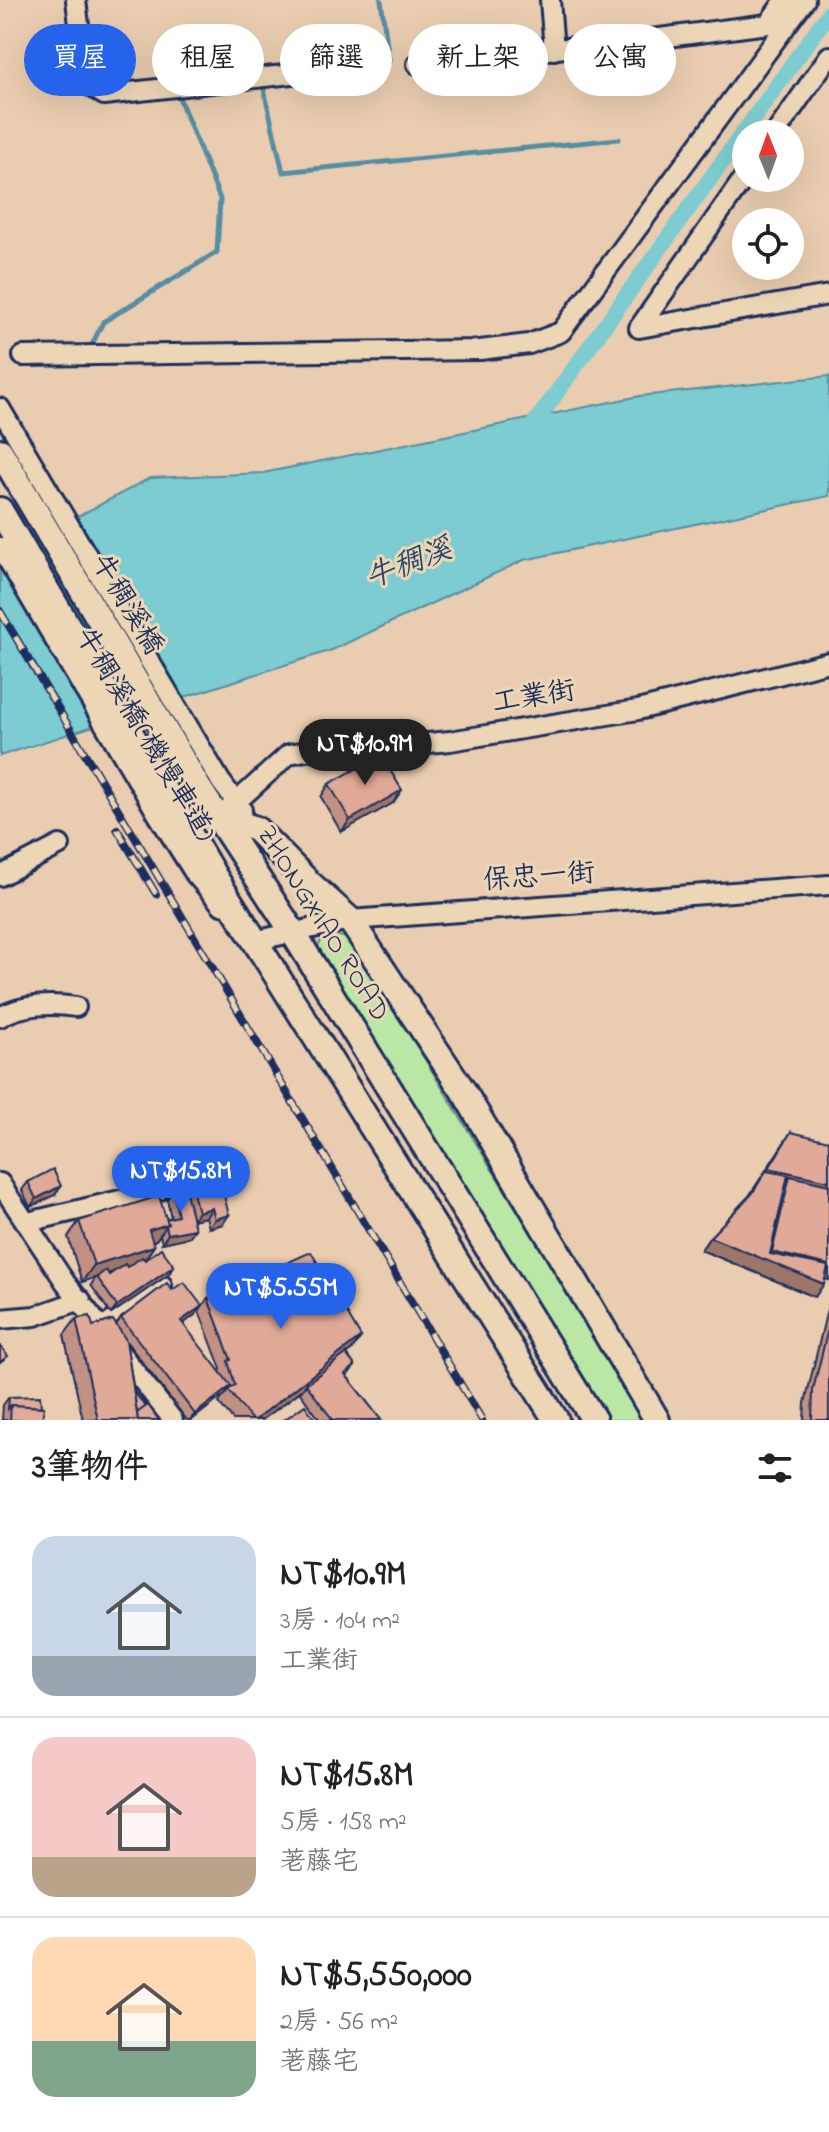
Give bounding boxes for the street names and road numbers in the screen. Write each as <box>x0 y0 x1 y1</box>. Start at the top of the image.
street label: 牛稠溪橋 <box>80 546 172 664</box>
street label: 牛稠溪橋(機慢車道) <box>64 620 224 850</box>
street label: 工業街 <box>489 671 579 725</box>
street label: ZHONGXIAO ROAD <box>245 818 399 1030</box>
street label: 保忠一街 <box>482 854 596 902</box>

